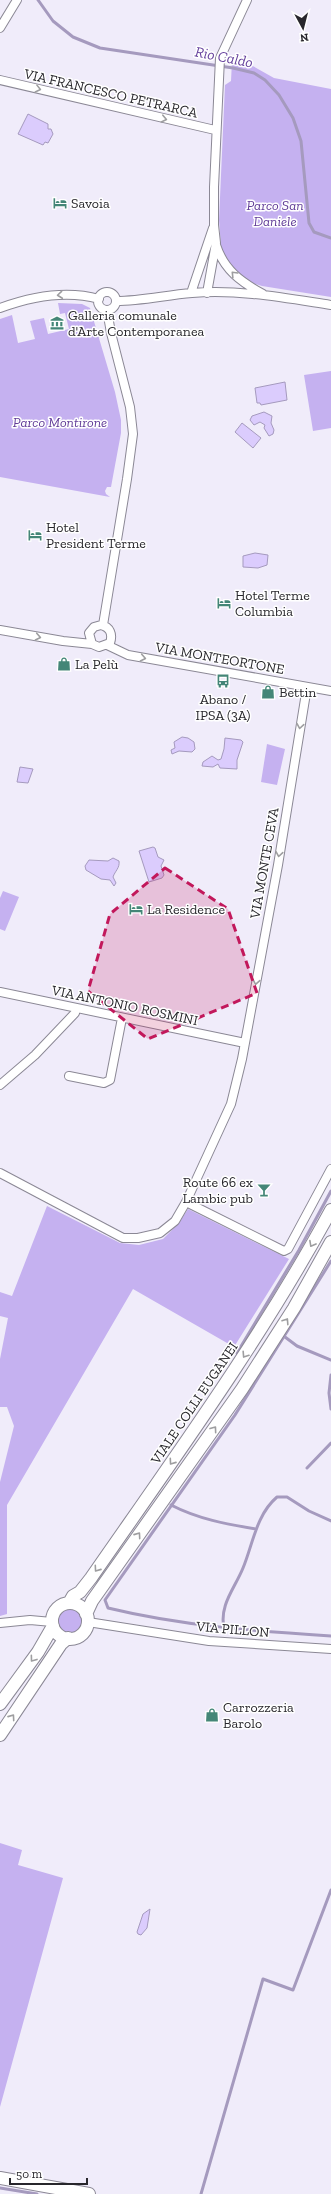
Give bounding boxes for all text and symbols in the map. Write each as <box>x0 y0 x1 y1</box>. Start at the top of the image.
north arrow <box>283 8 323 48</box>
text: N <box>299 30 309 44</box>
water label: Rio Caldo <box>193 43 255 71</box>
street label: VIA FRANCESCO PETRARCA <box>22 65 200 122</box>
one-way arrow <box>34 84 41 93</box>
one-way arrow <box>161 114 168 122</box>
hotel icon: Savoia <box>52 195 68 211</box>
place label: Savoia <box>71 195 110 212</box>
park label: Parco San Daniele <box>246 197 304 230</box>
one-way arrow <box>231 271 238 279</box>
one-way arrow <box>57 291 63 300</box>
place label: Galleria comunale d'Arte Contemporanea <box>68 307 204 340</box>
museum icon: Galleria comunale d'Arte Contemporanea <box>49 315 65 331</box>
park label: Parco Montirone <box>13 414 107 431</box>
place label: Hotel President Terme <box>46 519 146 552</box>
hotel icon: Hotel President Terme <box>27 527 43 543</box>
place label: Hotel Terme Columbia <box>235 587 310 620</box>
hotel icon: Hotel Terme Columbia <box>216 595 232 611</box>
one-way arrow <box>35 632 41 640</box>
street label: VIA MONTEORTONE <box>153 639 286 678</box>
one-way arrow <box>140 653 146 661</box>
shop icon: La Pelù <box>56 656 72 672</box>
place label: La Pelù <box>75 656 119 673</box>
bus stop icon: Abano / IPSA (3A) <box>215 673 231 689</box>
shop icon: Bettin <box>260 684 276 700</box>
place label: Bettin <box>279 684 316 701</box>
place label: Abano / IPSA (3A) <box>196 691 251 724</box>
one-way arrow <box>297 723 305 729</box>
street label: VIA MONTE CEVA <box>246 805 283 921</box>
one-way arrow <box>275 851 284 857</box>
hotel icon: La Residence <box>128 901 144 917</box>
place label: La Residence <box>147 901 225 918</box>
one-way arrow <box>252 979 261 985</box>
street label: VIA ANTONIO ROSMINI <box>49 981 200 1029</box>
place label: Route 66 ex Lambic pub <box>182 1174 253 1207</box>
bar icon: Route 66 ex Lambic pub <box>256 1182 272 1198</box>
one-way arrow <box>310 1240 317 1247</box>
one-way arrow <box>281 1318 289 1325</box>
street label: VIALE COLLI EUGANEI <box>147 1339 242 1468</box>
one-way arrow <box>242 1351 250 1358</box>
one-way arrow <box>209 1426 216 1433</box>
one-way arrow <box>170 1458 177 1465</box>
one-way arrow <box>133 1532 140 1539</box>
one-way arrow <box>94 1565 102 1572</box>
street label: VIA PILLON <box>195 1618 270 1641</box>
one-way arrow <box>31 1655 38 1662</box>
place label: Carrozzeria Barolo <box>223 1699 294 1732</box>
shop icon: Carrozzeria Barolo <box>204 1707 220 1723</box>
one-way arrow <box>7 1715 14 1722</box>
scale bar <box>10 2160 87 2186</box>
text: 50 m <box>16 2167 43 2181</box>

